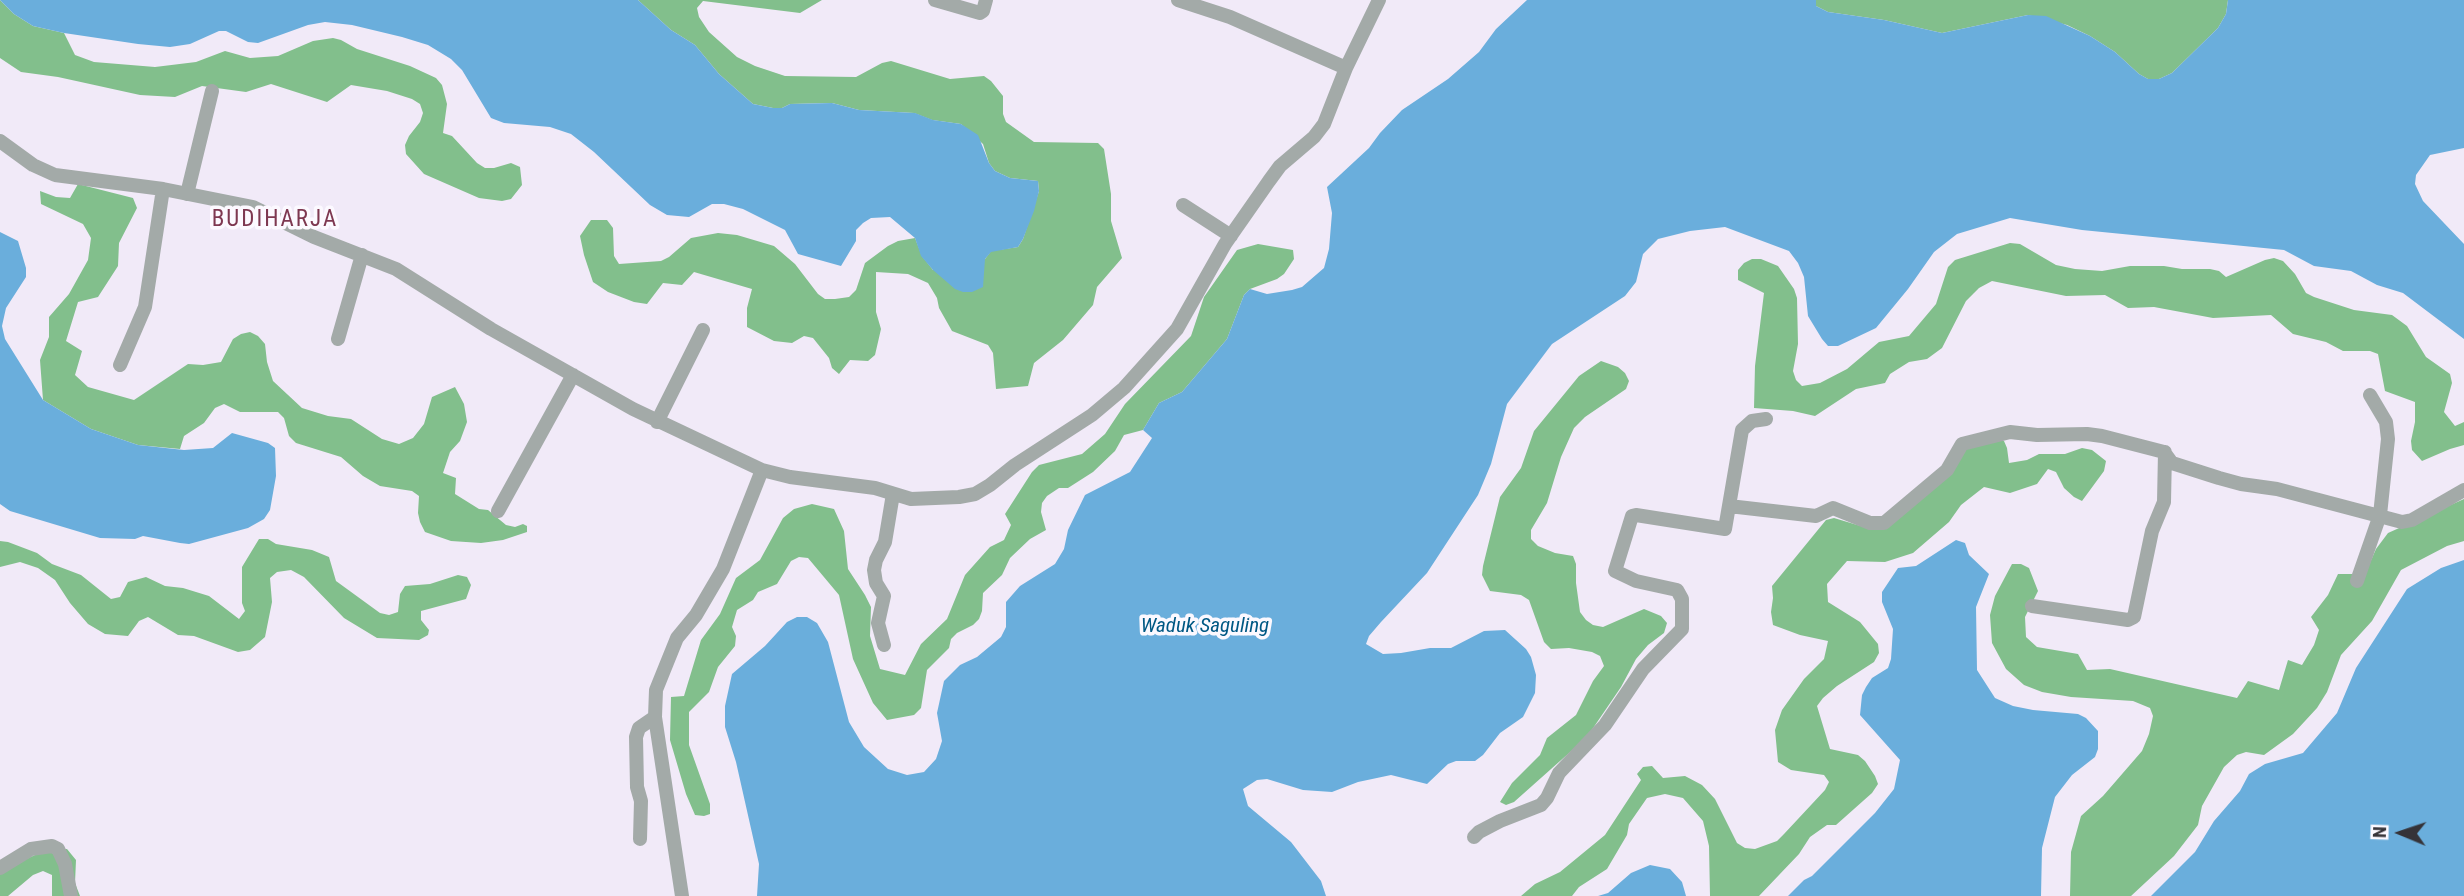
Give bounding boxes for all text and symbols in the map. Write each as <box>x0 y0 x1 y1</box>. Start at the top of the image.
district label: BUDIHARJA <box>213 206 337 234</box>
water label: Waduk Saguling <box>1141 614 1269 640</box>
north arrow <box>2366 798 2436 868</box>
text: N <box>2368 826 2391 838</box>

